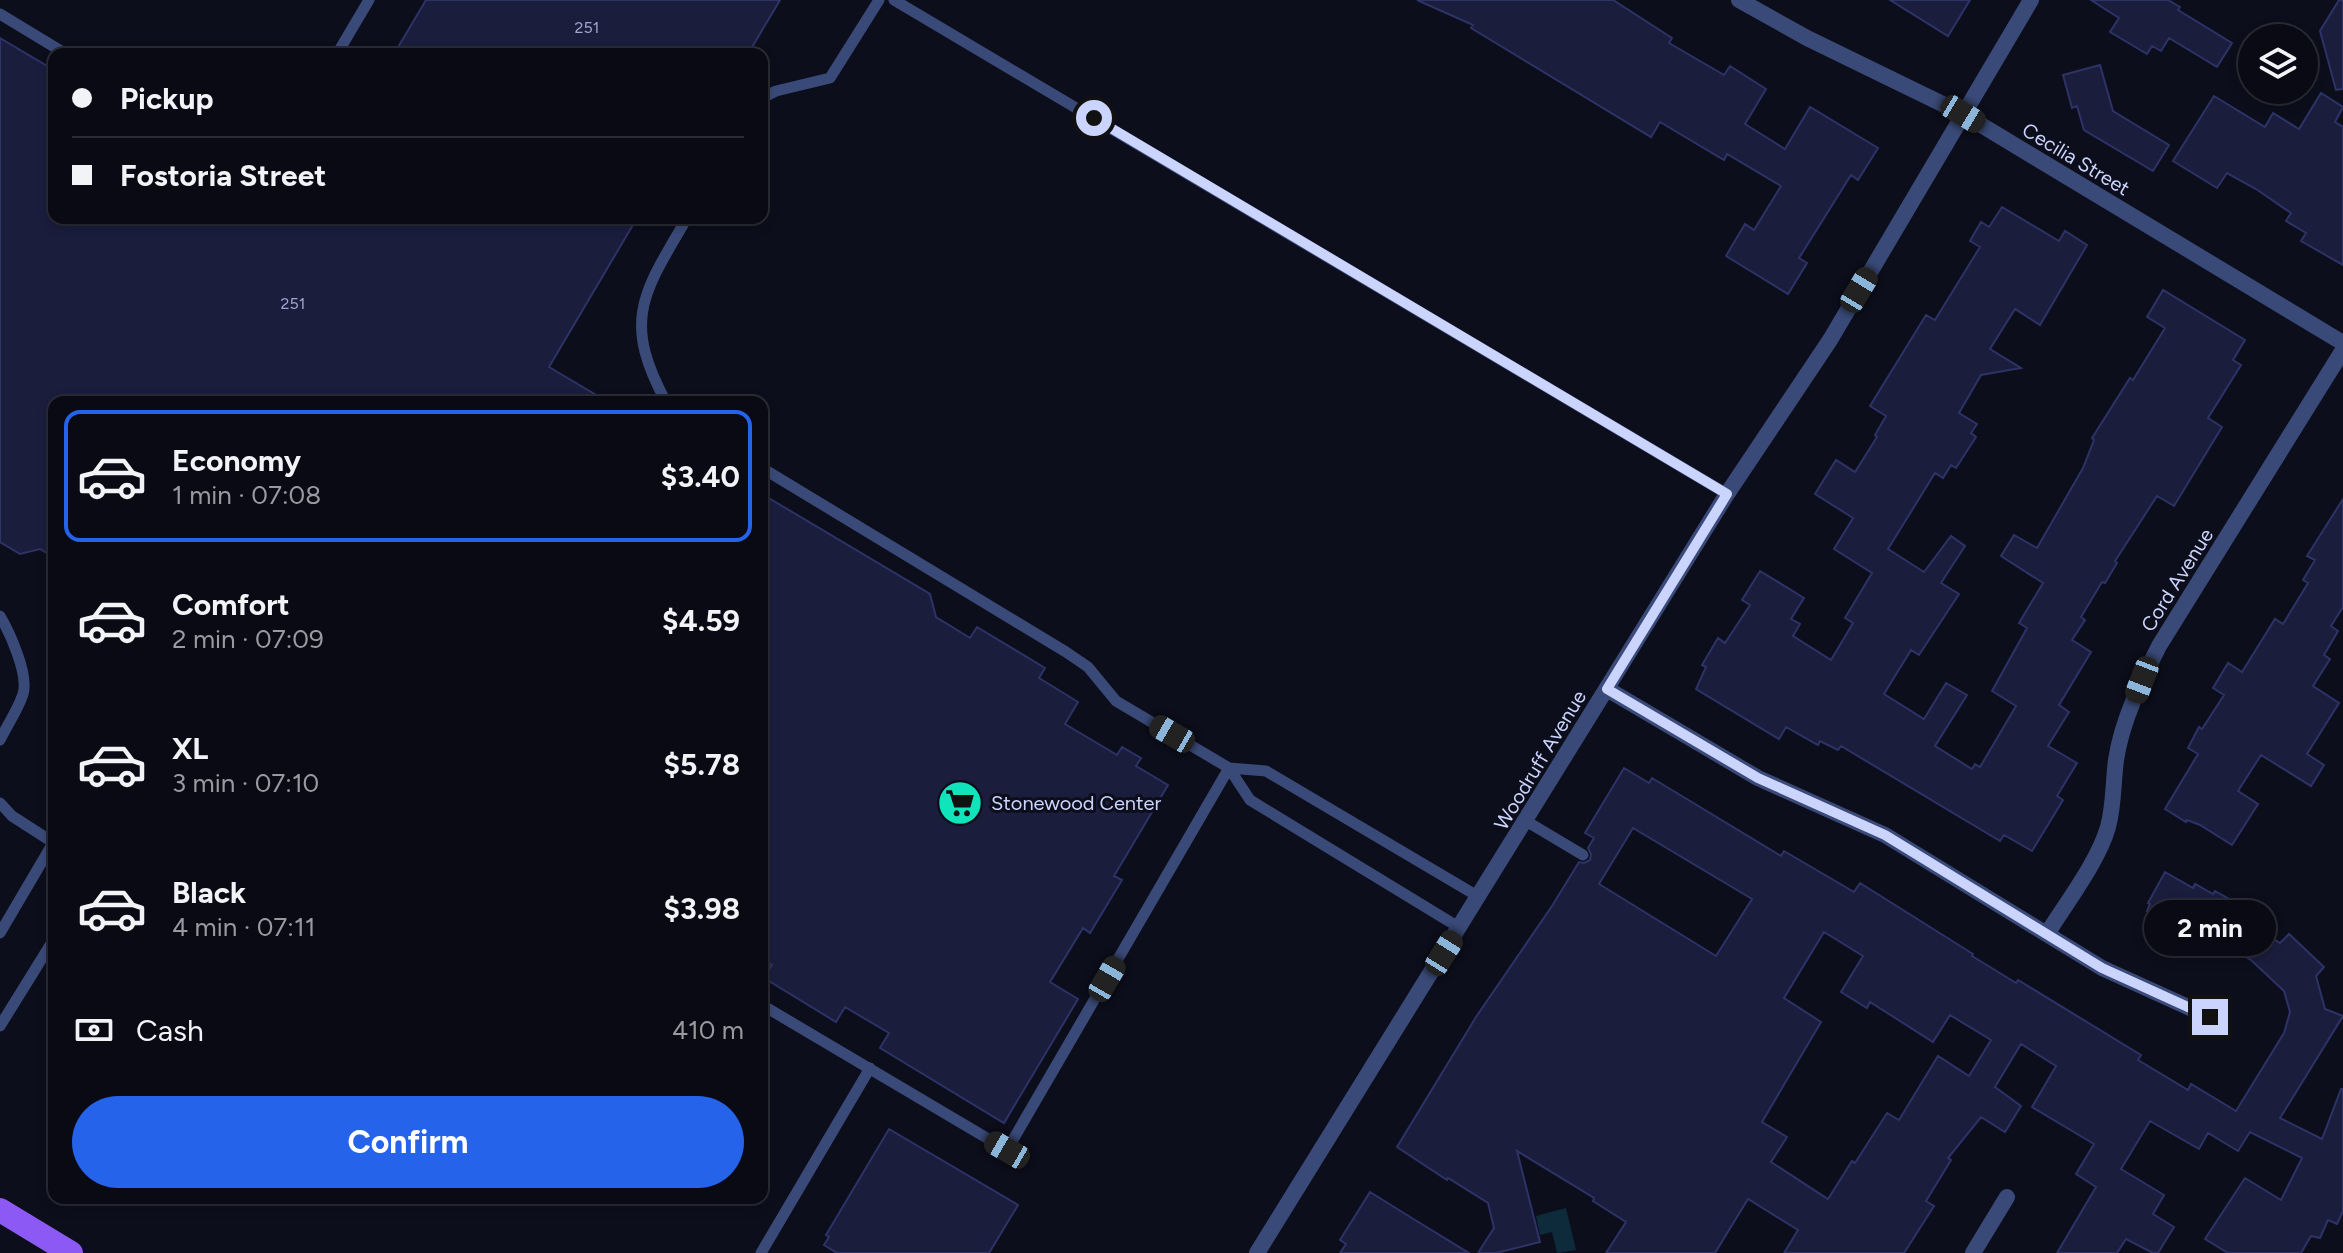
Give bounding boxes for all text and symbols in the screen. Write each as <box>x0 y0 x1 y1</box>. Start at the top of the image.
house number: 251 <box>575 18 599 37</box>
map controls <box>2238 24 2318 104</box>
button: layers <box>2238 24 2318 104</box>
text: Pickup <box>120 80 214 117</box>
car <box>1936 91 1990 137</box>
route start <box>1076 100 1112 136</box>
street label: Cecilia Street <box>2018 118 2134 200</box>
text: Fostoria Street <box>120 157 326 194</box>
car <box>1836 263 1882 317</box>
house number: 251 <box>281 294 305 313</box>
icon: car <box>76 440 148 512</box>
text: Economy <box>172 442 301 479</box>
text: $3.40 <box>661 458 740 495</box>
text: 1 min · 07:08 <box>172 479 321 511</box>
street label: Cord Avenue <box>2136 524 2218 636</box>
icon: car <box>76 584 148 656</box>
text: Comfort <box>172 586 290 623</box>
text: $4.59 <box>662 602 740 639</box>
text: 2 min · 07:09 <box>172 623 324 655</box>
car <box>2122 653 2162 707</box>
street label: Woodruff Avenue <box>1489 686 1591 834</box>
car <box>1145 712 1199 756</box>
icon: car <box>76 728 148 800</box>
text: XL <box>172 730 208 767</box>
text: $5.78 <box>663 746 740 783</box>
text: 3 min · 07:10 <box>172 767 319 799</box>
supermarket icon: Stonewood Center <box>936 779 984 827</box>
place label: Stonewood Center <box>991 791 1161 815</box>
icon: car <box>76 872 148 944</box>
text: Black <box>172 874 246 911</box>
text: $3.98 <box>664 890 740 927</box>
callout: 2 min <box>2144 901 2276 957</box>
text: 4 min · 07:11 <box>172 911 315 943</box>
text: 2 min <box>2177 912 2243 944</box>
car <box>1421 926 1467 980</box>
car <box>1085 952 1129 1006</box>
route end <box>2192 999 2228 1035</box>
icon: cash <box>72 1008 116 1052</box>
text: Cash <box>136 1012 204 1049</box>
text: 410 m <box>672 1014 744 1046</box>
button: Confirm <box>72 1096 744 1188</box>
car <box>980 1128 1034 1172</box>

